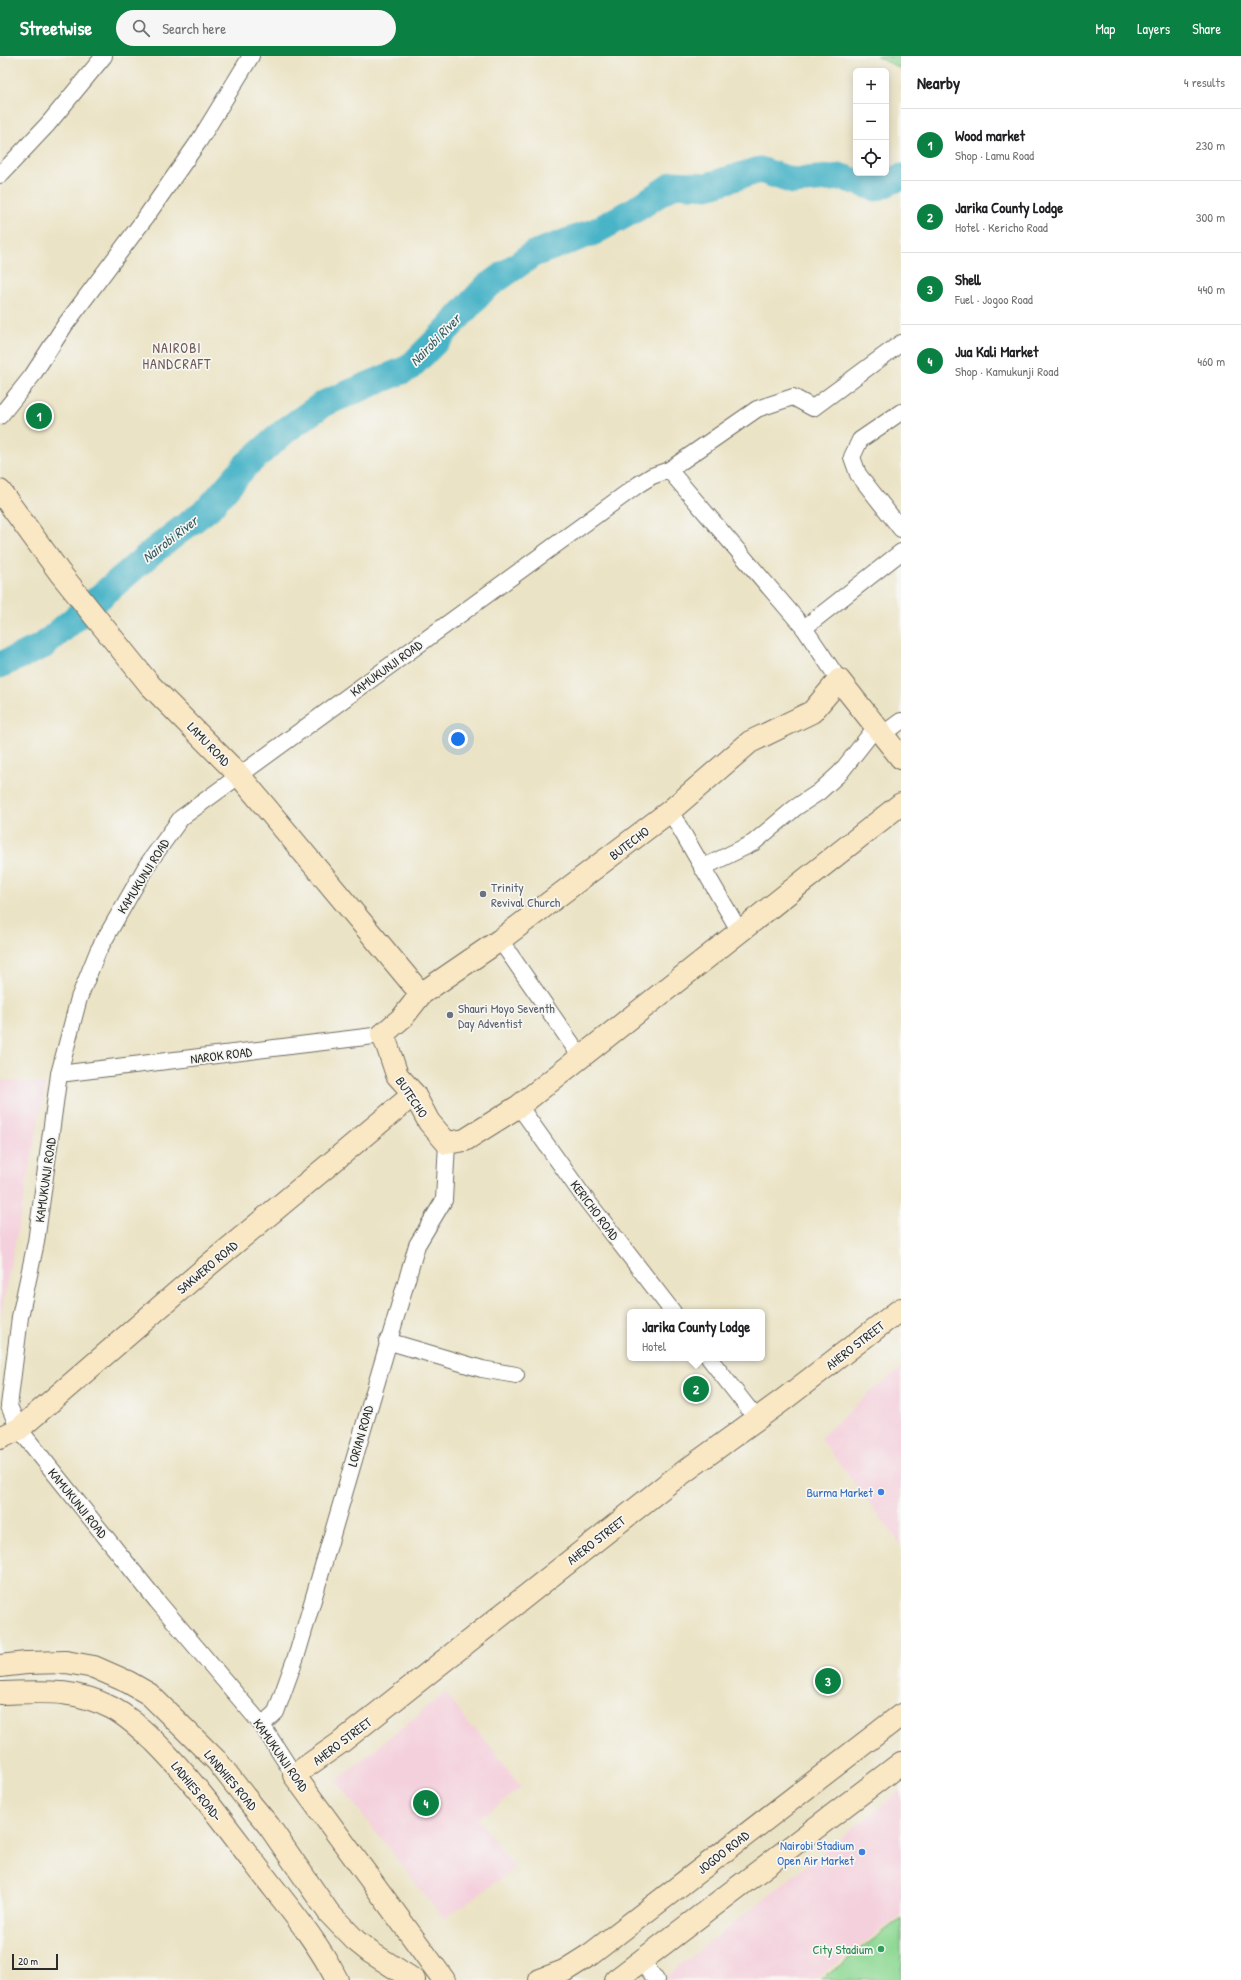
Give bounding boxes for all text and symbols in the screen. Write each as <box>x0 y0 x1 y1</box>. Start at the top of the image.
search box <box>116 10 396 46</box>
text: Streetwise <box>20 15 92 41</box>
icon: search <box>130 17 152 39</box>
text: Search here <box>162 18 226 39</box>
text: Map <box>1095 19 1115 38</box>
text: Layers <box>1137 19 1170 38</box>
text: Share <box>1192 19 1221 38</box>
map controls <box>853 68 889 176</box>
button: + <box>853 68 889 104</box>
text: Nearby <box>917 71 960 94</box>
text: 4 results <box>1184 73 1225 91</box>
button: − <box>853 104 889 140</box>
text: Wood market <box>955 125 1025 146</box>
text: 1 <box>928 136 932 154</box>
text: 230 m <box>1195 136 1225 154</box>
button: locate <box>853 140 889 176</box>
text: Shop · Lamu Road <box>955 146 1034 164</box>
text: Jarika County Lodge <box>955 197 1063 218</box>
text: 2 <box>927 208 933 226</box>
text: 300 m <box>1196 208 1225 226</box>
text: Hotel · Kericho Road <box>955 218 1048 236</box>
text: Shell <box>955 269 981 290</box>
text: 3 <box>927 280 933 298</box>
text: 440 m <box>1198 280 1225 298</box>
text: Fuel · Jogoo Road <box>955 290 1033 308</box>
water label: Nairobi River <box>405 308 465 370</box>
district label: NAIROBI HANDCRAFT <box>142 338 212 373</box>
text: Jua Kali Market <box>955 341 1038 362</box>
text: 4 <box>928 352 932 370</box>
text: 460 m <box>1197 352 1225 370</box>
text: Shop · Kamukunji Road <box>955 362 1058 380</box>
pin: 1 <box>26 401 52 431</box>
water label: Nairobi River <box>138 510 203 566</box>
street label: KAMUKUNJI ROAD <box>346 635 426 700</box>
street label: LAMU ROAD <box>184 718 235 771</box>
your location <box>448 729 468 749</box>
street label: BUTECHO <box>605 822 653 864</box>
street label: KAMUKUNJI ROAD <box>113 834 174 917</box>
place label: Trinity Revival Church <box>491 878 561 911</box>
marker: Trinity Revival Church <box>478 889 488 899</box>
place label: Shauri Moyo Seventh Day Adventist <box>458 999 555 1032</box>
marker: Shauri Moyo Seventh Day Adventist <box>445 1010 455 1020</box>
street label: NAROK ROAD <box>189 1042 254 1068</box>
street label: BUTECHO <box>392 1073 432 1121</box>
street label: KAMUKUNJI ROAD <box>30 1136 60 1224</box>
street label: KERICHO ROAD <box>567 1176 624 1244</box>
street label: SAKWERO ROAD <box>173 1236 242 1298</box>
popup <box>627 1309 765 1361</box>
text: Jarika County Lodge <box>642 1316 750 1337</box>
street label: AHERO STREET <box>822 1316 889 1374</box>
text: Hotel <box>642 1337 666 1355</box>
pin: 2 <box>683 1374 709 1404</box>
street label: LORIAN ROAD <box>343 1402 378 1469</box>
street label: KAMUKUNJI ROAD <box>44 1464 112 1542</box>
place label: Burma Market <box>806 1483 874 1501</box>
marker: Burma Market <box>876 1487 886 1497</box>
street label: AHERO STREET <box>563 1511 630 1569</box>
pin: 3 <box>815 1666 841 1696</box>
street label: AHERO STREET <box>309 1712 376 1769</box>
street label: KAMUKUNJI ROAD <box>249 1715 313 1796</box>
street label: LANDHIES ROAD <box>200 1746 262 1815</box>
street label: LADHIES ROAD- <box>167 1757 227 1825</box>
pin: 4 <box>413 1788 439 1818</box>
street label: JOGOO ROAD <box>693 1826 753 1878</box>
place label: Nairobi Stadium Open Air Market <box>777 1836 855 1869</box>
marker: Nairobi Stadium Open Air Market <box>857 1847 867 1857</box>
place label: City Stadium <box>812 1940 873 1958</box>
marker: City Stadium <box>876 1944 886 1954</box>
scale bar <box>12 1952 58 1971</box>
text: 20 m <box>18 1954 38 1968</box>

